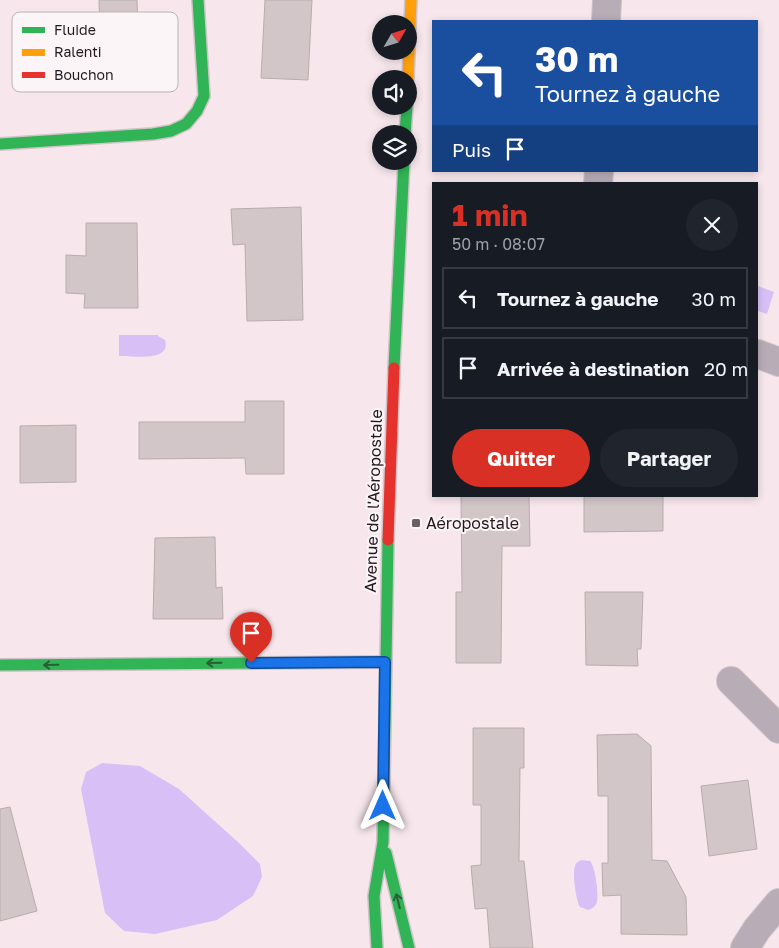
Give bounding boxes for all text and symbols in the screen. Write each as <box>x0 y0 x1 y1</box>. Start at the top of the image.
legend <box>12 12 178 92</box>
north arrow <box>372 15 418 60</box>
map controls <box>372 15 417 170</box>
text: Fluide <box>54 21 96 38</box>
text: 30 m <box>535 38 618 80</box>
icon: left <box>452 40 517 105</box>
text: Ralenti <box>54 43 102 60</box>
text: Bouchon <box>54 66 114 83</box>
button: sound <box>372 70 417 115</box>
text: Tournez à gauche <box>535 80 720 107</box>
button: layers <box>372 125 417 170</box>
icon: arrive <box>501 135 529 163</box>
text: Puis <box>452 138 491 161</box>
text: 1 min <box>452 197 528 233</box>
button: close <box>686 199 738 251</box>
text: 50 m · 08:07 <box>452 234 545 254</box>
icon: left <box>454 284 482 312</box>
text: Tournez à gauche <box>497 287 658 310</box>
text: 30 m <box>692 287 736 310</box>
icon: arrive <box>454 354 482 382</box>
text: Arrivée à destination <box>497 357 689 380</box>
text: 20 m <box>704 357 748 380</box>
street label: Avenue de l'Aéropostale <box>360 409 386 593</box>
button: Quitter <box>452 429 590 487</box>
button: Partager <box>600 429 738 487</box>
place label: Aéropostale <box>426 513 519 533</box>
marker: Aéropostale <box>410 517 422 529</box>
pin <box>230 612 272 663</box>
icon: arrive <box>237 619 265 647</box>
one-way arrow <box>206 658 222 668</box>
one-way arrow <box>44 660 60 670</box>
position arrow <box>356 779 408 831</box>
one-way arrow <box>393 893 402 909</box>

